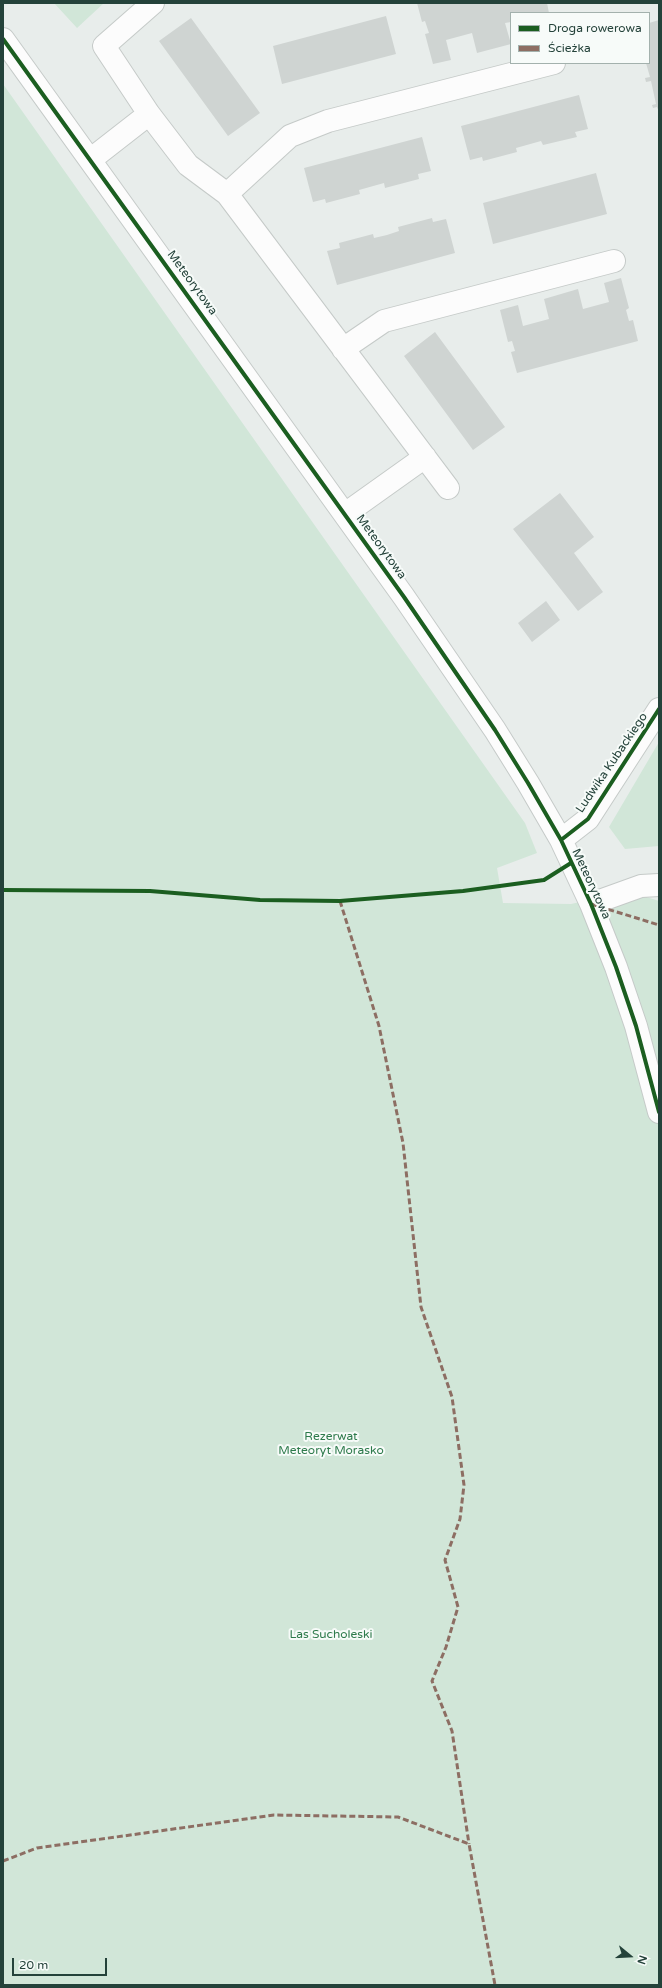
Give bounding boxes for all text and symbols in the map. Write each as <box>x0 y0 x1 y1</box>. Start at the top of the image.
legend <box>510 12 650 64</box>
text: Droga rowerowa <box>548 21 642 35</box>
text: Ścieżka <box>548 41 591 55</box>
street label: Meteorytowa <box>164 248 220 318</box>
street label: Meteorytowa <box>353 512 409 582</box>
street label: Ludwika Kubackiego <box>573 710 651 816</box>
street label: Meteorytowa <box>568 847 614 921</box>
park label: Rezerwat Meteoryt Morasko <box>278 1430 384 1458</box>
park label: Las Sucholeski <box>289 1628 373 1642</box>
north arrow <box>610 1936 650 1976</box>
scale bar <box>14 1950 109 1976</box>
text: N <box>634 1954 649 1966</box>
text: 20 m <box>19 1958 48 1972</box>

